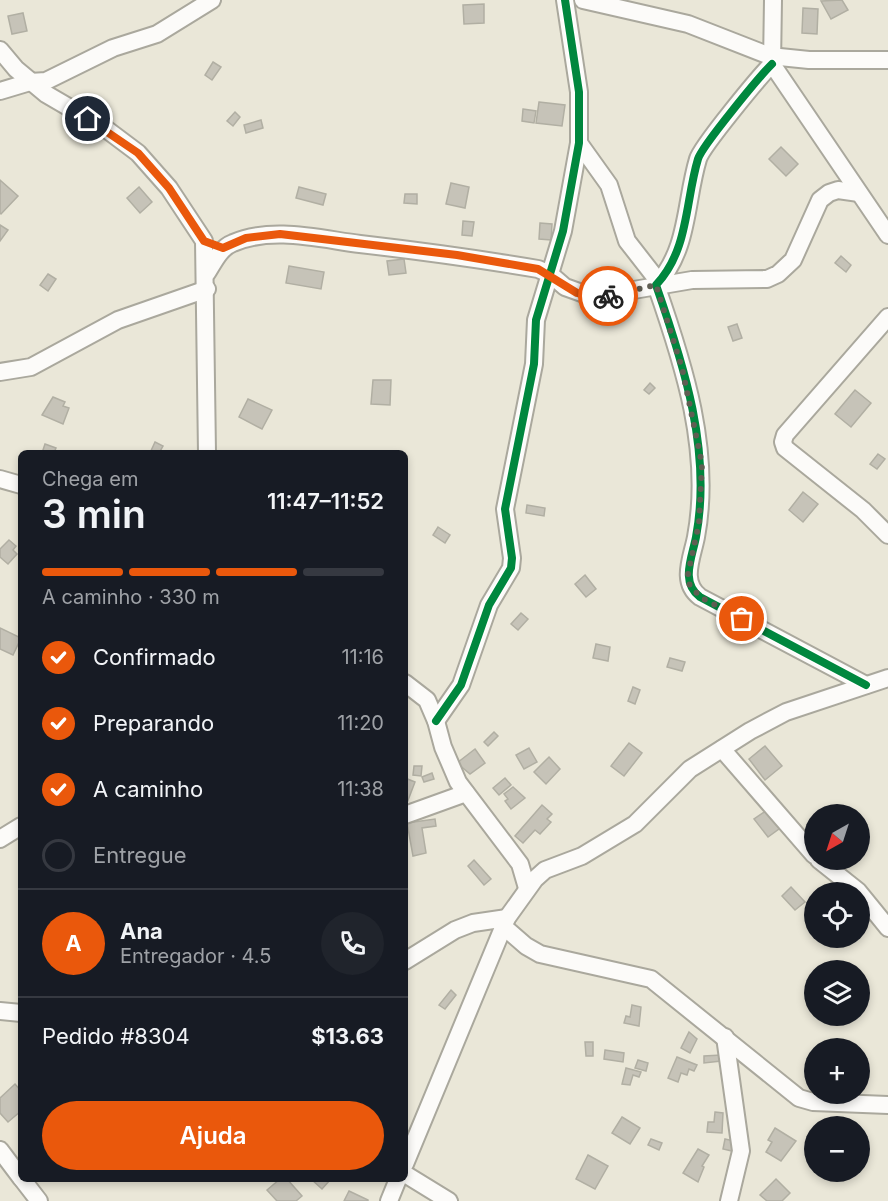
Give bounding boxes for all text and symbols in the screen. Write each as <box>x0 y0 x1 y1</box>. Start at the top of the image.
pin <box>62 93 113 144</box>
icon: home <box>71 102 104 135</box>
courier <box>578 266 638 326</box>
icon: bike <box>592 280 625 313</box>
text: Chega em <box>42 467 138 491</box>
text: 11:47–11:52 <box>267 488 384 514</box>
text: 3 min <box>42 490 146 537</box>
text: A caminho · 330 m <box>42 585 220 609</box>
pin <box>716 593 767 644</box>
icon: bag <box>725 602 758 635</box>
icon: check <box>42 641 75 674</box>
text: Confirmado <box>93 644 216 670</box>
text: 11:16 <box>341 645 384 669</box>
icon: check <box>42 707 75 740</box>
text: Preparando <box>93 710 214 736</box>
text: 11:20 <box>337 711 384 735</box>
icon: check <box>42 773 75 806</box>
text: A caminho <box>93 776 203 802</box>
text: 11:38 <box>337 777 384 801</box>
north arrow <box>804 804 870 870</box>
map controls <box>804 804 870 1182</box>
text: Entregue <box>93 842 187 868</box>
button: locate <box>804 882 870 948</box>
button: phone <box>321 912 384 975</box>
text: Ana <box>120 918 163 944</box>
text: A <box>65 930 82 956</box>
text: Entregador · 4.5 <box>120 944 271 968</box>
button: layers <box>804 960 870 1026</box>
text: Pedido #8304 <box>42 1023 190 1049</box>
text: $13.63 <box>311 1023 384 1049</box>
button: + <box>804 1038 870 1104</box>
button: Ajuda <box>42 1101 384 1170</box>
button: − <box>804 1116 870 1182</box>

